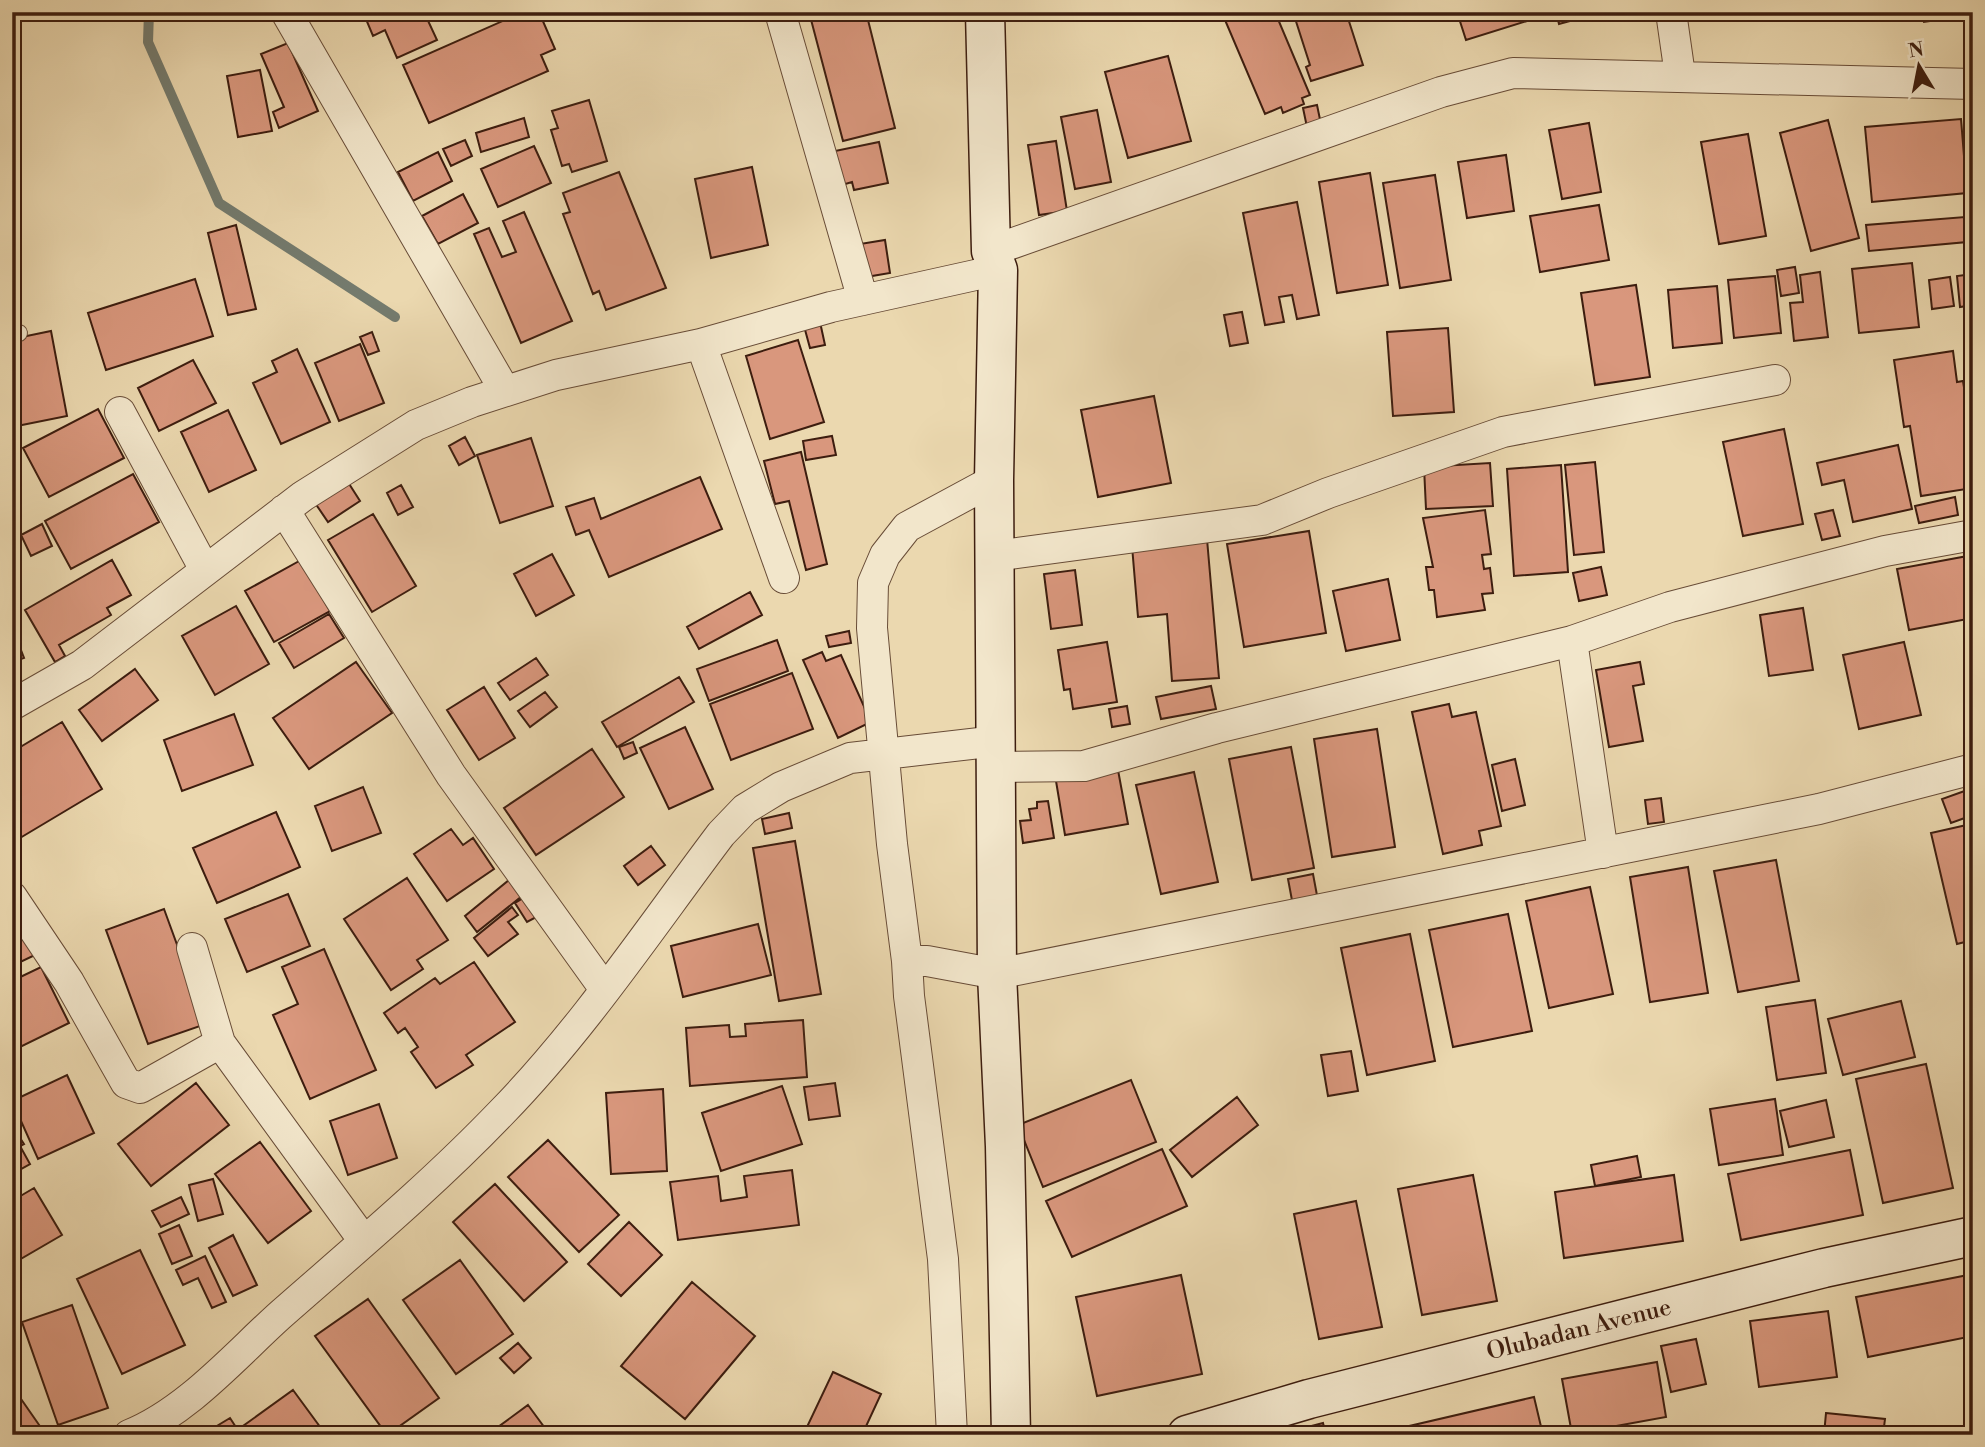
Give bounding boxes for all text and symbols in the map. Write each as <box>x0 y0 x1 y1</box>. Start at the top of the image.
north arrow <box>1884 32 1954 102</box>
text: N <box>1907 37 1926 63</box>
street label: Olubadan Avenue <box>1483 1293 1675 1367</box>

